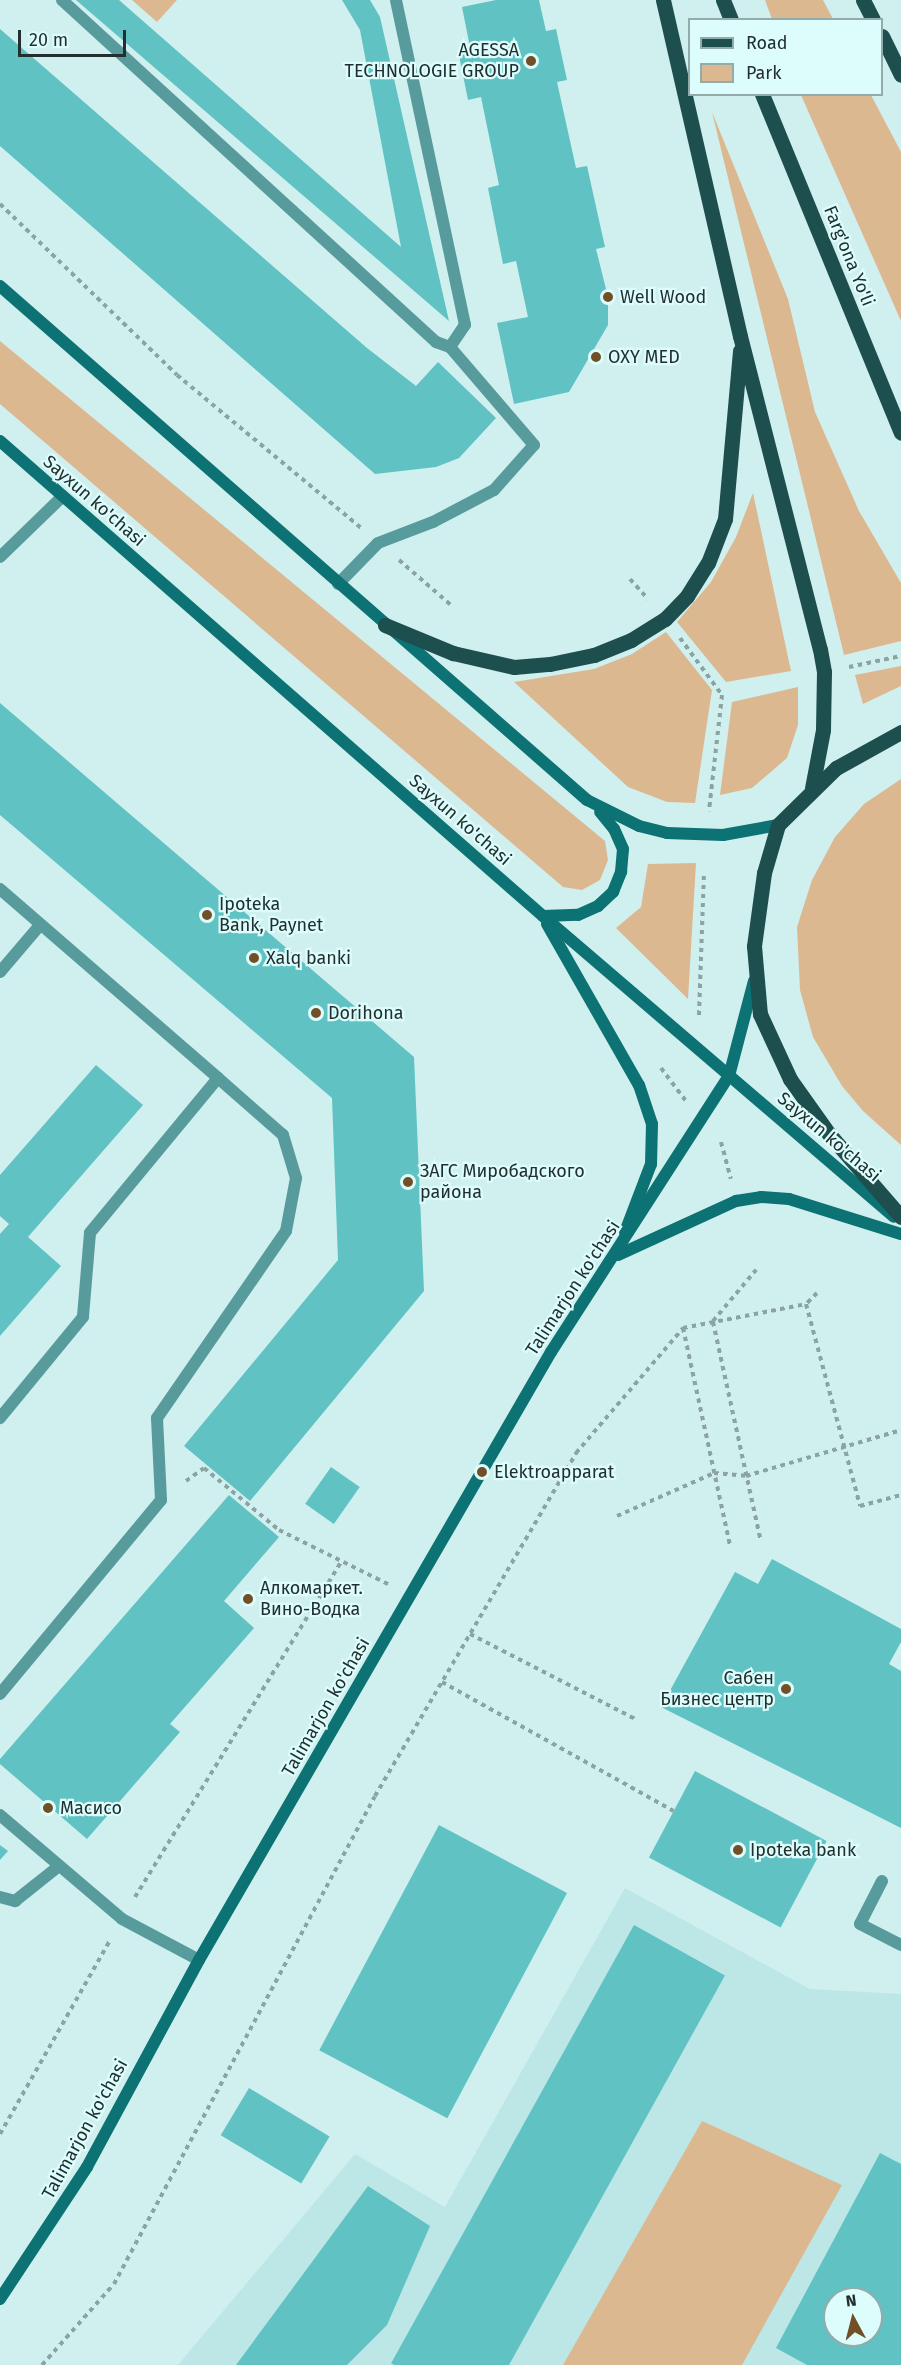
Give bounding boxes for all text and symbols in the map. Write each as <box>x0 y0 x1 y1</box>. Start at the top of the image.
scale bar <box>21 18 129 56</box>
legend <box>688 18 883 96</box>
text: 20 m <box>29 29 68 51</box>
text: Road <box>746 32 788 54</box>
place label: AGESSA TECHNOLOGIE GROUP <box>345 40 519 82</box>
marker: AGESSA TECHNOLOGIE GROUP <box>524 54 538 68</box>
text: Park <box>746 62 781 84</box>
street label: Farg'ona Yo'li <box>819 203 879 309</box>
place label: Well Wood <box>620 286 706 308</box>
marker: Well Wood <box>601 290 615 304</box>
place label: OXY MED <box>608 346 680 368</box>
marker: OXY MED <box>589 350 603 364</box>
street label: Sayxun ko'chasi <box>39 451 149 551</box>
street label: Sayxun ko'chasi <box>405 770 515 870</box>
place label: Ipoteka Bank, Paynet <box>219 894 323 936</box>
marker: Ipoteka Bank, Paynet <box>200 908 214 922</box>
place label: Xalq banki <box>266 947 351 969</box>
marker: Xalq banki <box>247 951 261 965</box>
place label: Dorihona <box>328 1002 404 1024</box>
marker: Dorihona <box>309 1006 323 1020</box>
street label: Sayxun ko'chasi <box>773 1088 885 1186</box>
place label: ЗАГС Миробадского района <box>420 1161 585 1204</box>
marker: ЗАГС Миробадского района <box>401 1175 415 1189</box>
street label: Talimarjon ko'chasi <box>521 1216 625 1360</box>
place label: Elektroapparat <box>494 1461 614 1483</box>
marker: Elektroapparat <box>475 1465 489 1479</box>
place label: Алкомаркет. Вино-Водка <box>260 1578 363 1620</box>
marker: Алкомаркет. Вино-Водка <box>241 1592 255 1606</box>
street label: Talimarjon ko'chasi <box>277 1634 375 1780</box>
place label: Сабен Бизнес центр <box>660 1668 774 1710</box>
marker: Сабен Бизнес центр <box>779 1682 793 1696</box>
place label: Масисо <box>60 1797 122 1819</box>
marker: Масисо <box>41 1801 55 1815</box>
place label: Ipoteka bank <box>750 1839 856 1861</box>
marker: Ipoteka bank <box>731 1843 745 1857</box>
street label: Talimarjon ko'chasi <box>38 2055 132 2203</box>
north arrow <box>823 2287 883 2347</box>
text: N <box>845 2291 857 2311</box>

